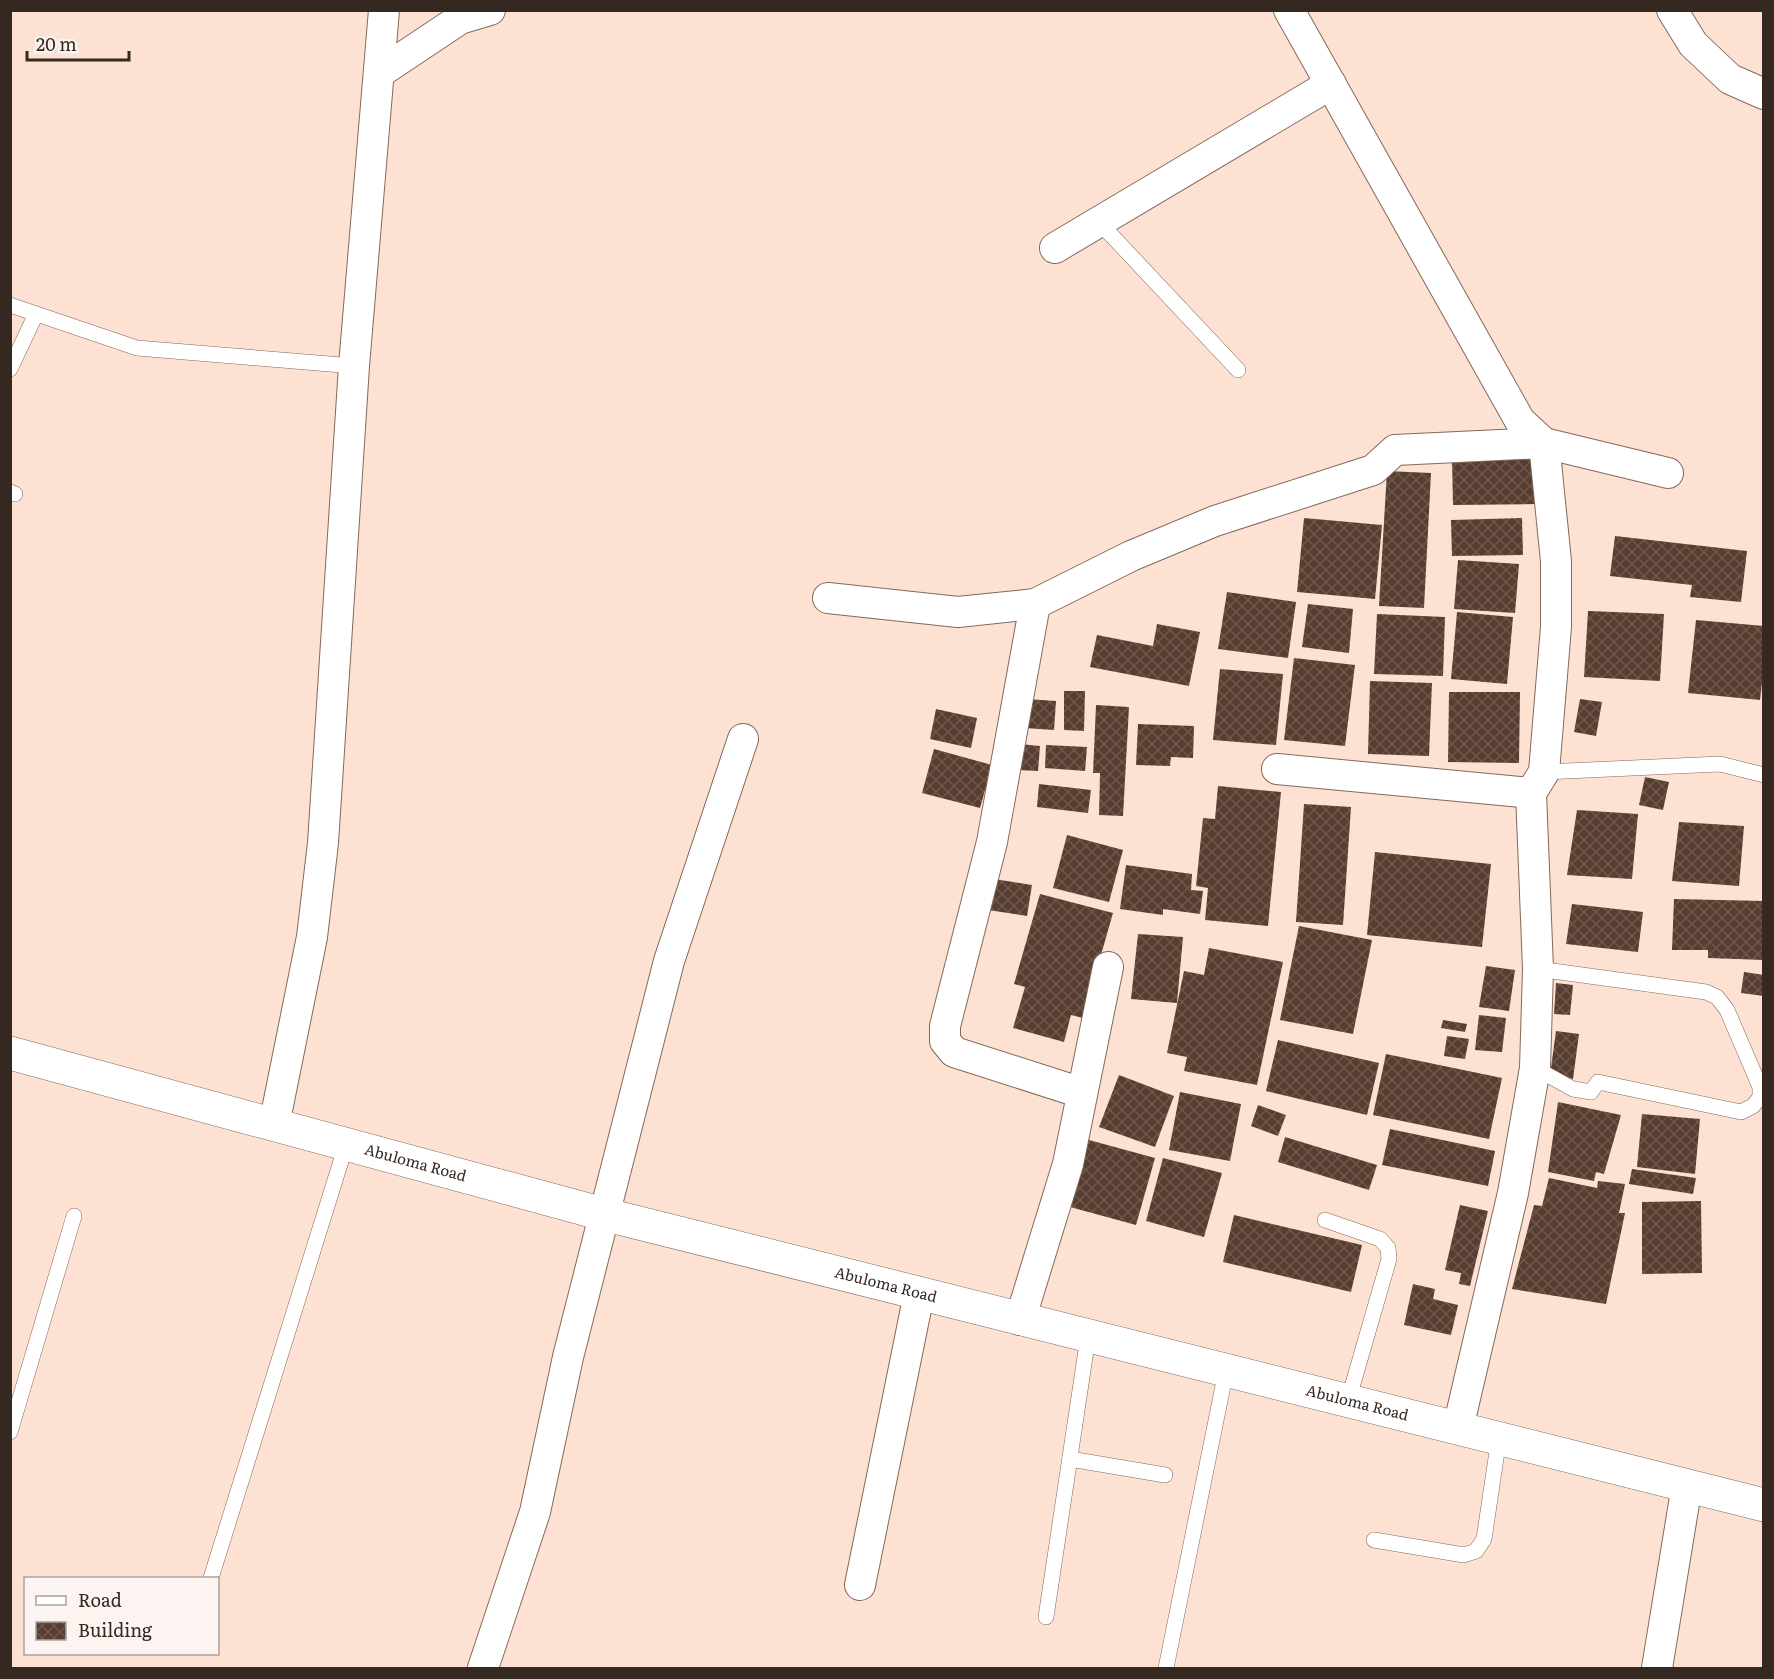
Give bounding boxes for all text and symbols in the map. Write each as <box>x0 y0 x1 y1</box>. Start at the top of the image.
scale bar <box>27 24 129 62</box>
text: 20 m <box>36 30 77 57</box>
street label: Abuloma Road <box>362 1137 469 1186</box>
street label: Abuloma Road <box>832 1260 940 1307</box>
street label: Abuloma Road <box>1304 1378 1411 1425</box>
legend <box>24 1577 219 1655</box>
text: Road <box>78 1586 122 1613</box>
text: Building <box>78 1616 153 1643</box>

